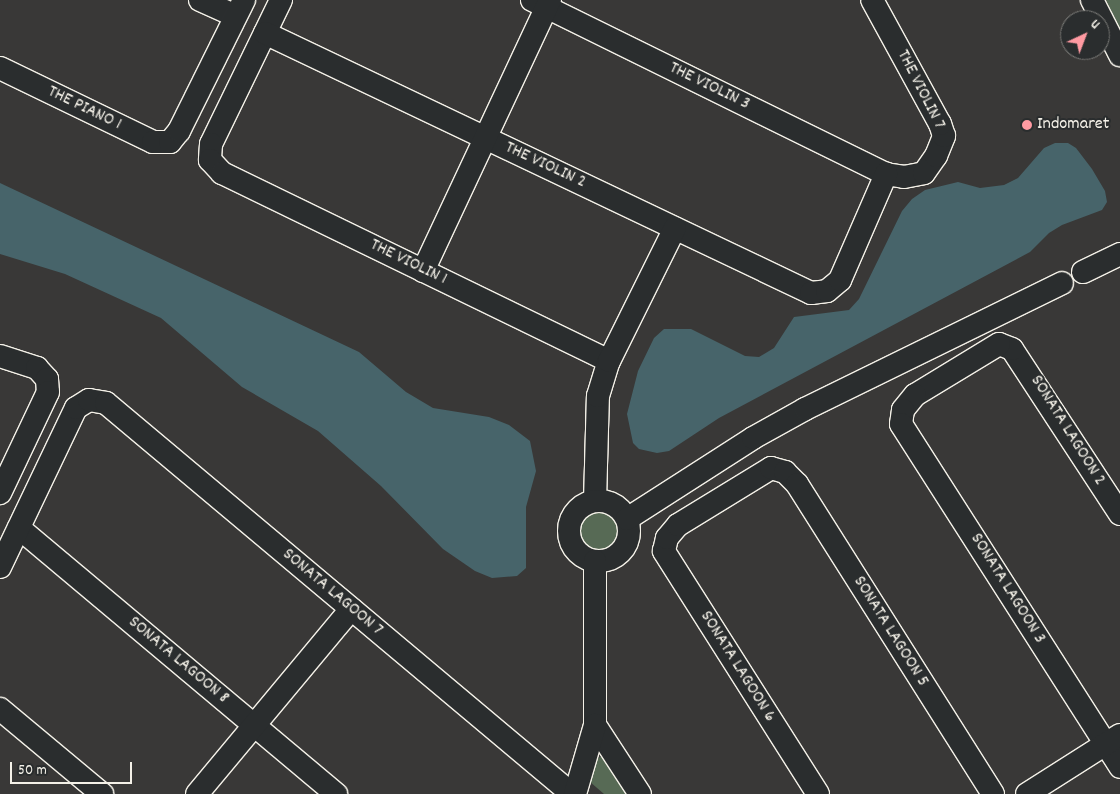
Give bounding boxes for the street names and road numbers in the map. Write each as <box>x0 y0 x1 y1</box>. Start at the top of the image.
street label: THE VIOLIN 7 <box>891 47 949 133</box>
street label: THE VIOLIN 3 <box>665 58 753 116</box>
street label: THE PIANO 1 <box>44 82 124 136</box>
street label: THE VIOLIN 2 <box>501 138 589 194</box>
street label: THE VIOLIN 1 <box>366 235 450 291</box>
street label: SONATA LAGOON 2 <box>1024 372 1110 490</box>
street label: SONATA LAGOON 3 <box>964 530 1050 648</box>
street label: SONATA LAGOON 7 <box>277 545 387 641</box>
street label: SONATA LAGOON 5 <box>847 573 933 691</box>
street label: SONATA LAGOON 6 <box>694 607 780 727</box>
street label: SONATA LAGOON 8 <box>123 612 233 710</box>

